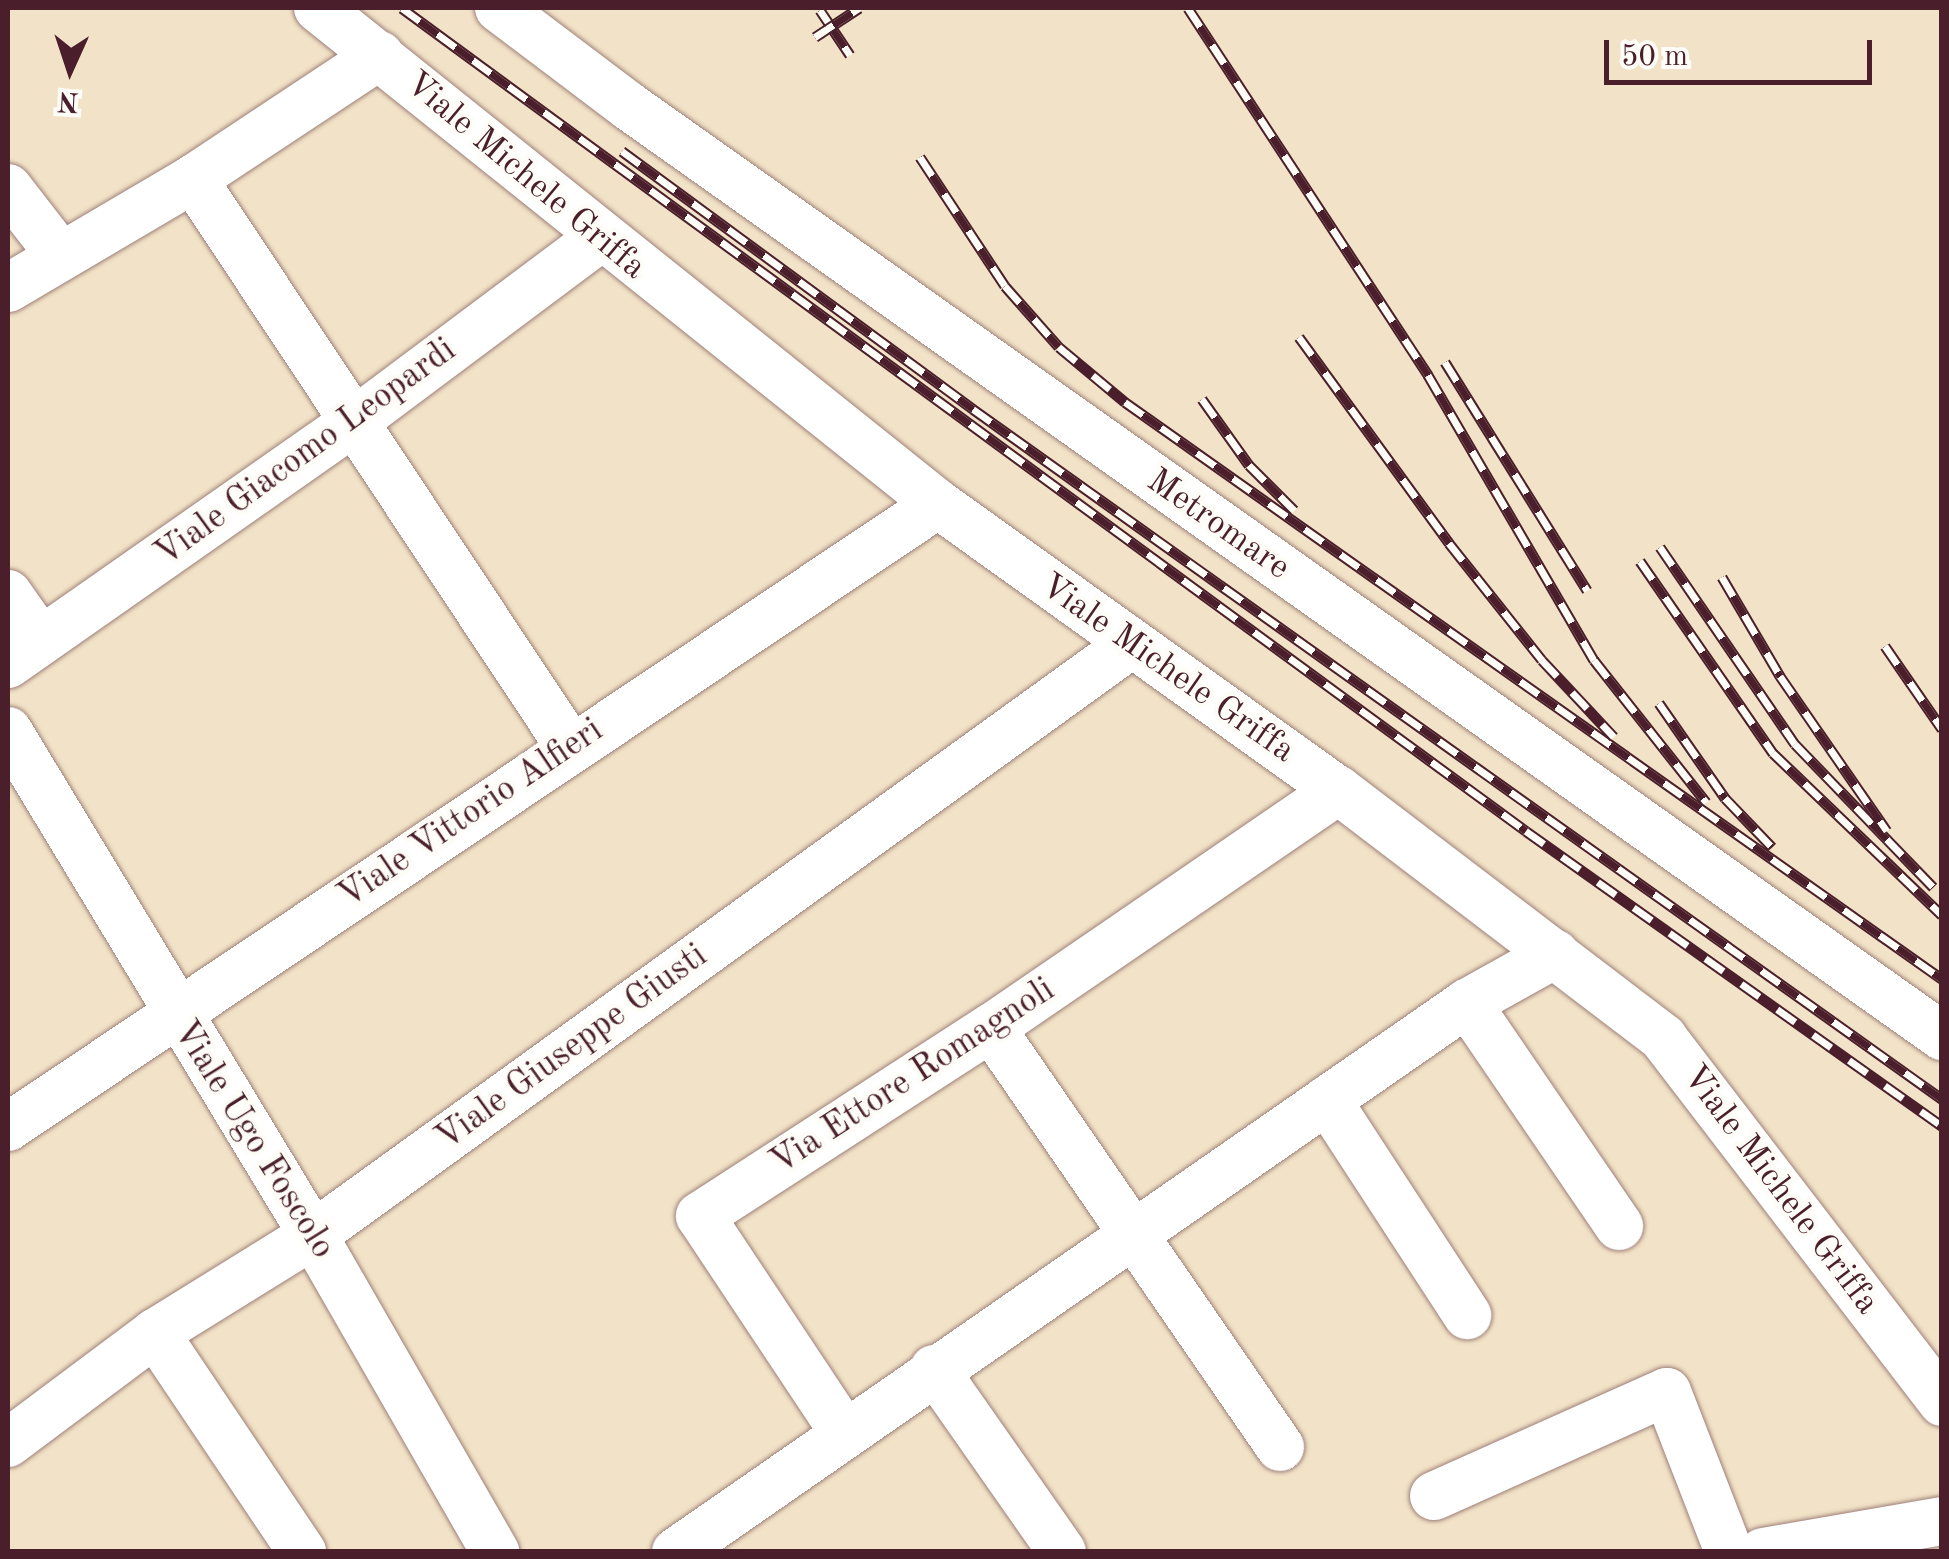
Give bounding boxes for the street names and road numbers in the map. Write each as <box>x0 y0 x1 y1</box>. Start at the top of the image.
street label: Viale Michele Griffa <box>396 63 654 289</box>
street label: Viale Giacomo Leopardi <box>147 330 465 576</box>
street label: Metromare <box>1138 461 1298 589</box>
street label: Viale Michele Griffa <box>1031 565 1303 773</box>
street label: Viale Vittorio Alfieri <box>331 710 611 918</box>
street label: Viale Giuseppe Giusti <box>428 936 716 1160</box>
street label: Via Ettore Romagnoli <box>763 970 1063 1184</box>
street label: Viale Ugo Foscolo <box>163 1013 343 1267</box>
street label: Viale Michele Griffa <box>1673 1057 1887 1323</box>

